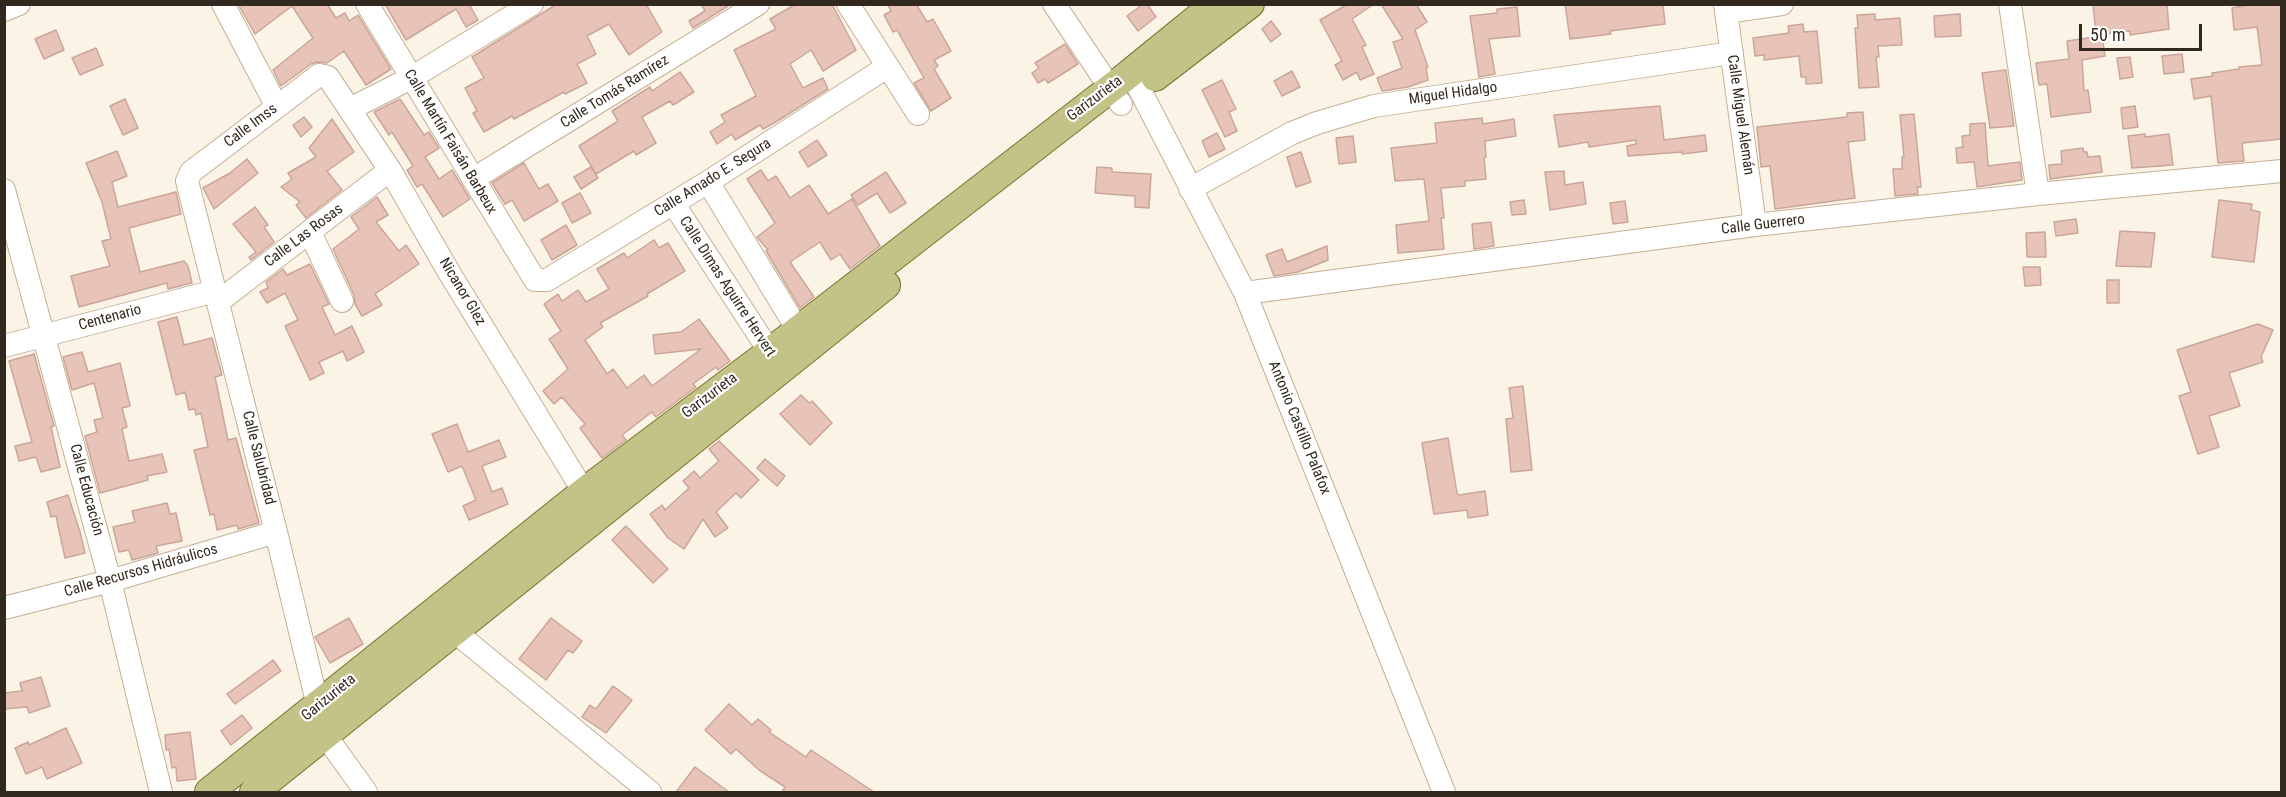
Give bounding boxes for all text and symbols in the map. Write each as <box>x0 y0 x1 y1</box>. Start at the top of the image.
scale bar <box>2082 12 2205 50</box>
text: 50 m <box>2090 24 2125 45</box>
street label: Calle Tomás Ramírez <box>557 51 673 133</box>
street label: Calle Miguel Alemán <box>1723 54 1757 176</box>
street label: Calle Martín Faisán Barbeux <box>400 66 500 218</box>
street label: Garizurieta <box>1064 72 1126 126</box>
street label: Miguel Hidalgo <box>1408 79 1498 109</box>
street label: Calle Imss <box>221 100 281 152</box>
street label: Calle Amado E. Segura <box>651 135 775 221</box>
street label: Calle Las Rosas <box>261 201 347 271</box>
street label: Calle Guerrero <box>1720 211 1806 239</box>
street label: Calle Dimas Aguirre Hervert <box>675 213 779 361</box>
street label: Nicanor Glez <box>435 255 489 329</box>
street label: Centenario <box>77 301 143 335</box>
street label: Antonio Castillo Palafox <box>1264 359 1334 497</box>
street label: Garizurieta <box>679 369 741 423</box>
street label: Calle Salubridad <box>238 409 278 507</box>
street label: Calle Educación <box>65 442 107 538</box>
street label: Calle Recursos Hidráulicos <box>62 541 220 601</box>
street label: Garizurieta <box>298 671 360 725</box>

